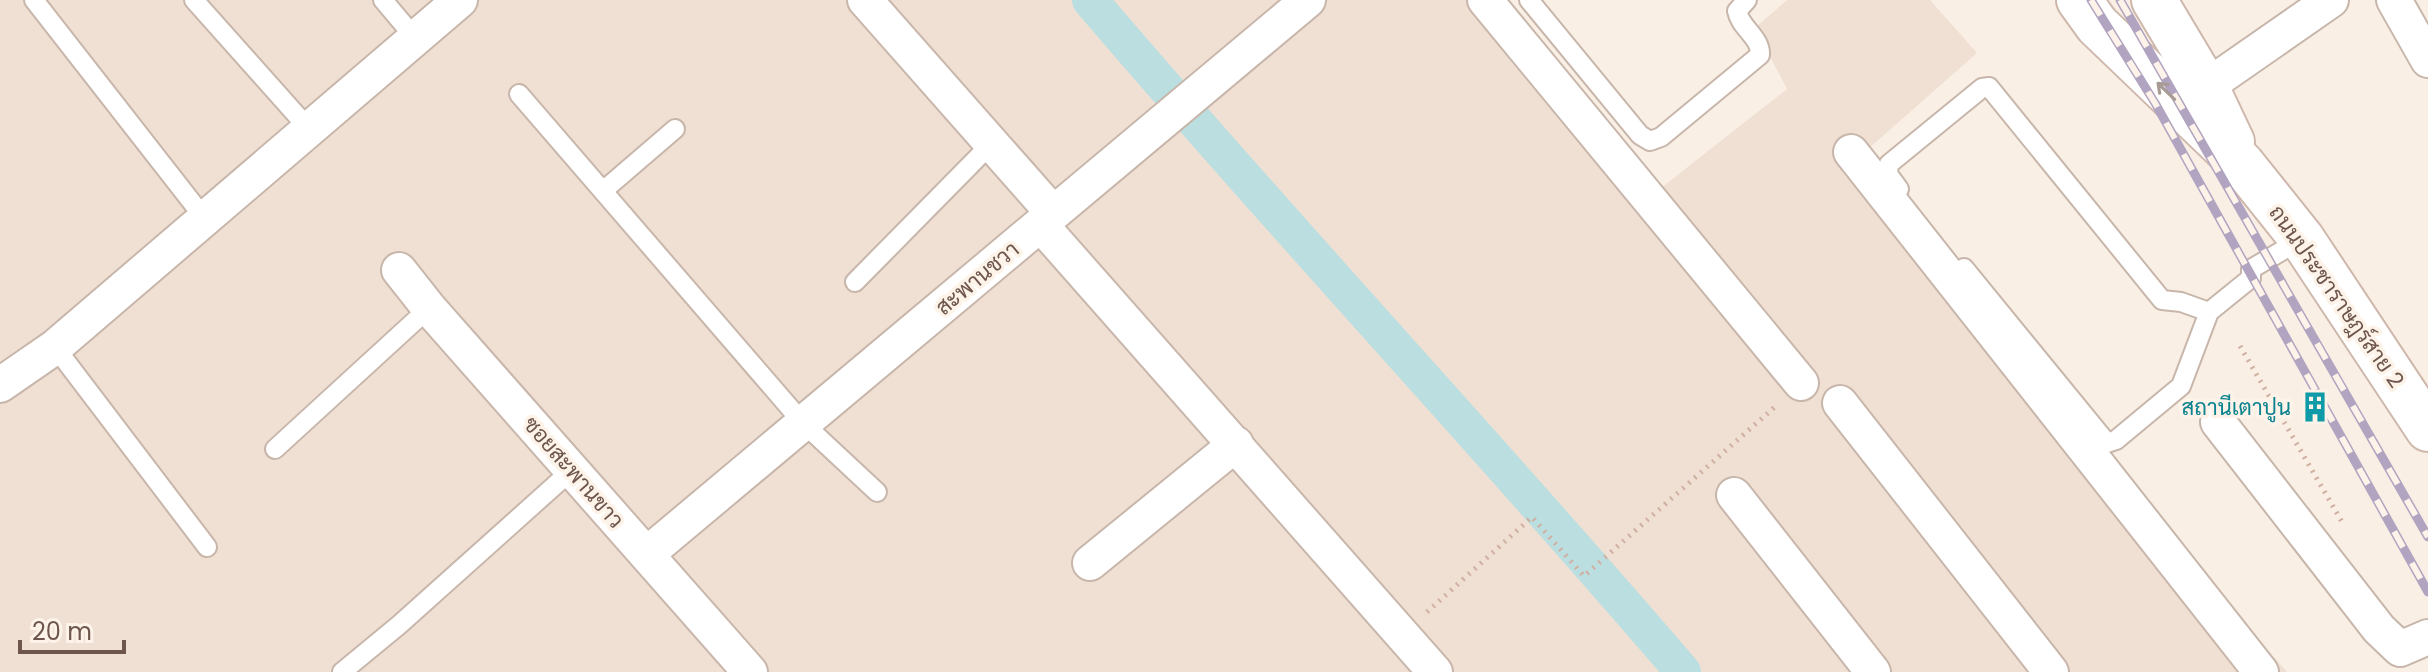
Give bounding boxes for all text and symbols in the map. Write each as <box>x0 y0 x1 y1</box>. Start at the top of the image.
one-way arrow <box>2156 81 2176 100</box>
street label: ถนนประชาราษฎร์สาย 2 <box>2262 199 2411 394</box>
street label: สะพานชวา <box>929 234 1026 322</box>
building icon: สถานีเตาปูน <box>2298 390 2332 424</box>
place label: สถานีเตาปูน <box>2182 392 2291 423</box>
street label: ซอยสะพานขาว <box>516 410 631 535</box>
scale bar <box>20 604 124 654</box>
text: 20 m <box>32 615 92 648</box>

